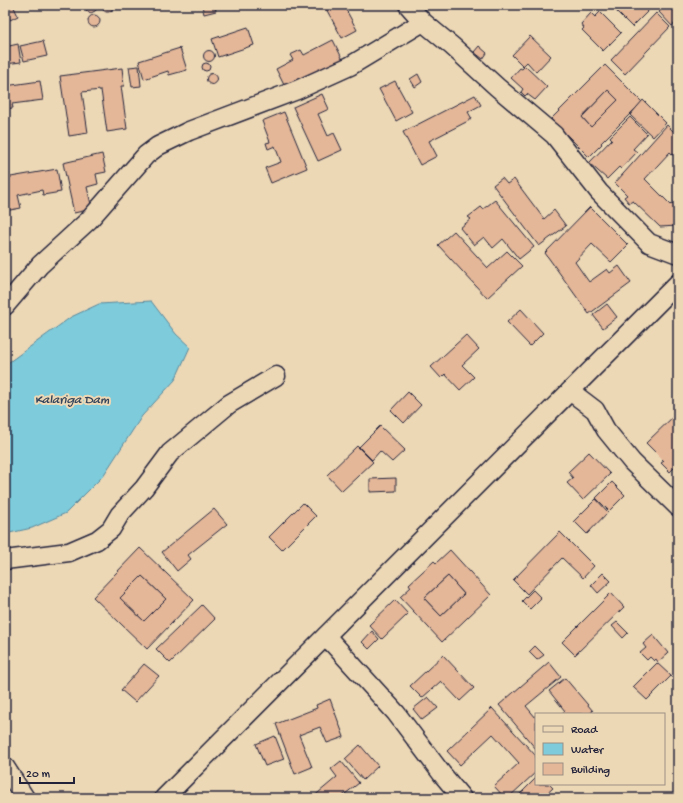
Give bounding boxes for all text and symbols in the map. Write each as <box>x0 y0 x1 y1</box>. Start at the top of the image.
water label: Kalariga Dam <box>35 393 110 408</box>
legend <box>535 713 665 785</box>
text: Road <box>571 724 598 738</box>
text: Water <box>571 744 605 758</box>
scale bar <box>20 759 74 785</box>
text: Building <box>570 764 610 778</box>
text: 20 m <box>26 768 51 782</box>

